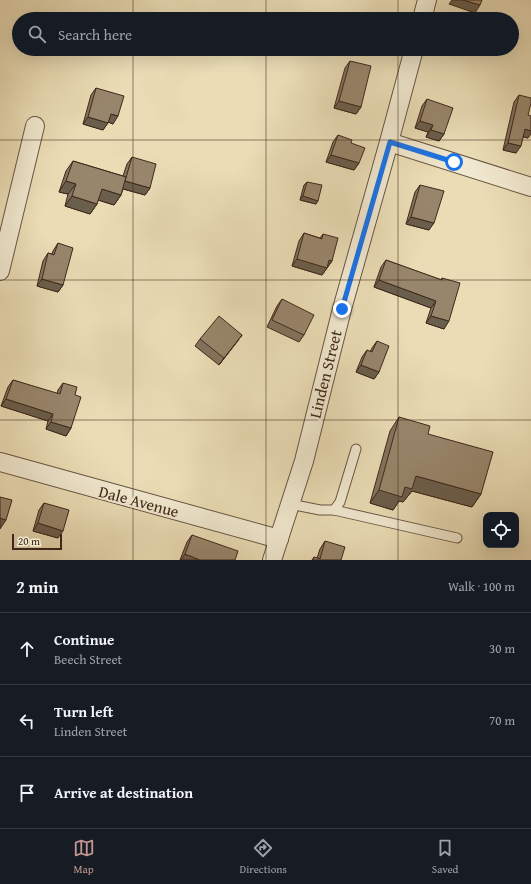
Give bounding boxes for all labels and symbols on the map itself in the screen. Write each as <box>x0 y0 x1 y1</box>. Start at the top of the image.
route start <box>445 153 463 171</box>
route end <box>333 300 351 318</box>
street label: Linden Street <box>302 327 348 421</box>
street label: Dale Avenue <box>96 479 182 523</box>
scale bar <box>12 532 62 551</box>

